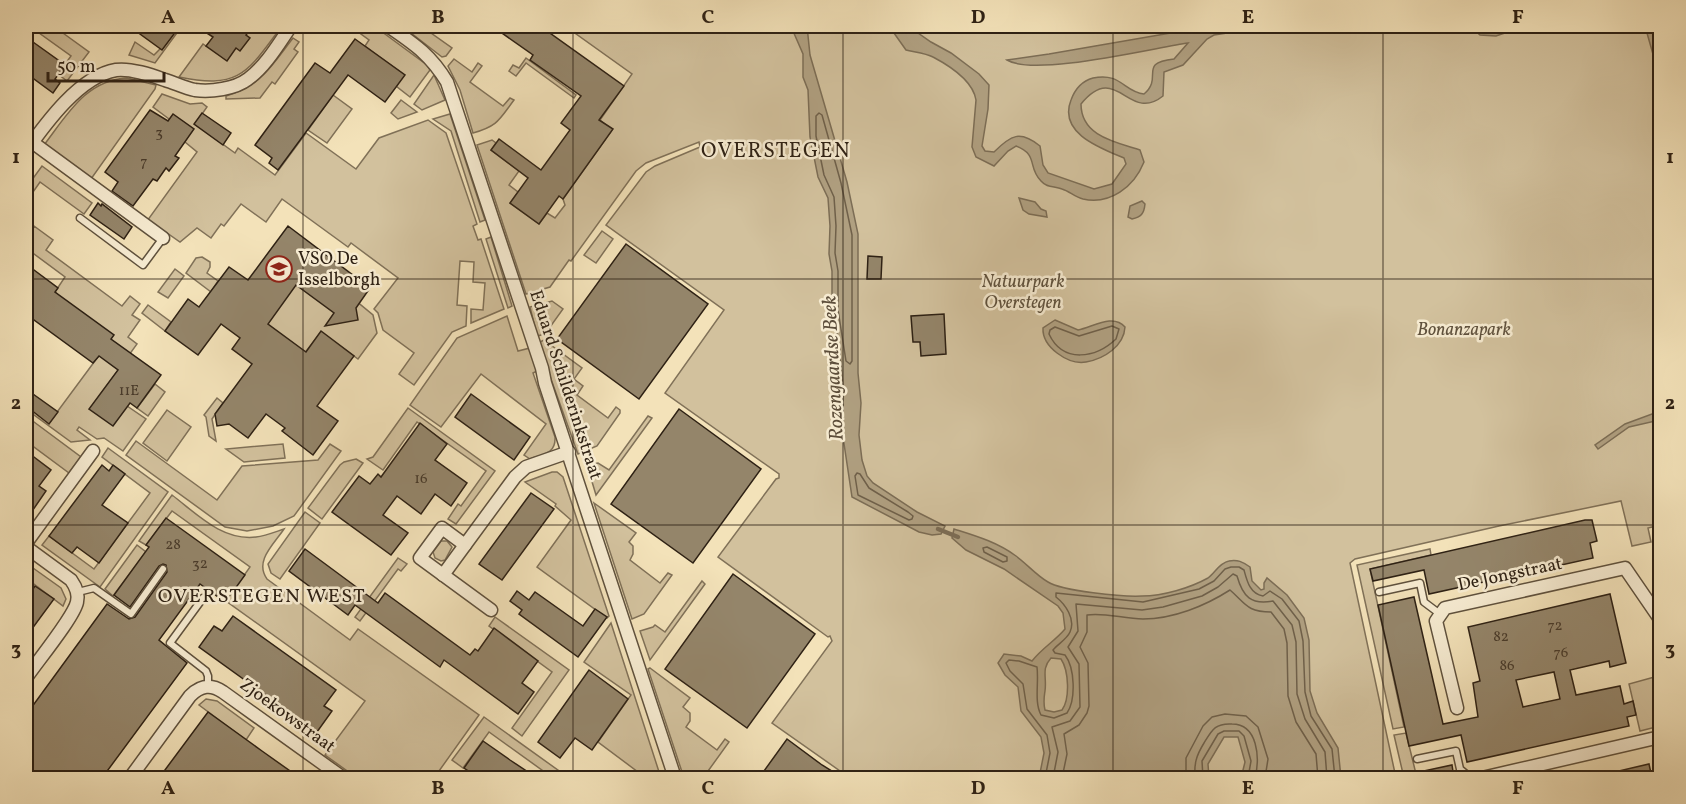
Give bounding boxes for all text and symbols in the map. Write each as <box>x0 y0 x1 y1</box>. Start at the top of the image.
text: A <box>161 4 175 32</box>
text: B <box>431 4 445 32</box>
text: C <box>702 4 715 32</box>
text: D <box>971 4 985 32</box>
text: E <box>1242 4 1254 32</box>
text: F <box>1512 4 1524 32</box>
scale bar <box>48 45 164 83</box>
text: 50 m <box>57 55 96 80</box>
house number: 3 <box>155 123 163 144</box>
district label: OVERSTEGEN <box>701 137 851 166</box>
text: 1 <box>12 144 20 172</box>
text: 1 <box>1666 144 1674 172</box>
house number: 7 <box>140 152 148 173</box>
place label: VSO De Isselborgh <box>298 247 381 293</box>
school or university icon: VSO De Isselborgh <box>264 254 294 284</box>
park label: Natuurpark Overstegen <box>981 270 1065 316</box>
street label: Eduard Schilderinkstraat <box>522 287 608 483</box>
water label: Rozengaardse Beek <box>816 295 852 441</box>
park label: Bonanzapark <box>1417 318 1511 343</box>
house number: 11E <box>119 381 139 402</box>
text: 2 <box>11 390 21 418</box>
text: 2 <box>1665 390 1675 418</box>
house number: 16 <box>414 469 428 490</box>
house number: 28 <box>165 535 181 556</box>
street label: De Jongstraat <box>1455 552 1565 598</box>
house number: 32 <box>192 554 208 575</box>
district label: OVERSTEGEN WEST <box>158 583 366 611</box>
house number: 72 <box>1547 616 1563 637</box>
house number: 82 <box>1493 627 1509 648</box>
text: 3 <box>11 636 21 664</box>
text: 3 <box>1665 636 1675 664</box>
house number: 76 <box>1554 643 1568 664</box>
house number: 86 <box>1499 656 1515 677</box>
street label: Zjoekowstraat <box>234 673 340 759</box>
text: A <box>161 775 175 803</box>
text: B <box>431 775 445 803</box>
text: C <box>702 775 715 803</box>
text: D <box>971 775 985 803</box>
text: E <box>1242 775 1254 803</box>
text: F <box>1512 775 1524 803</box>

